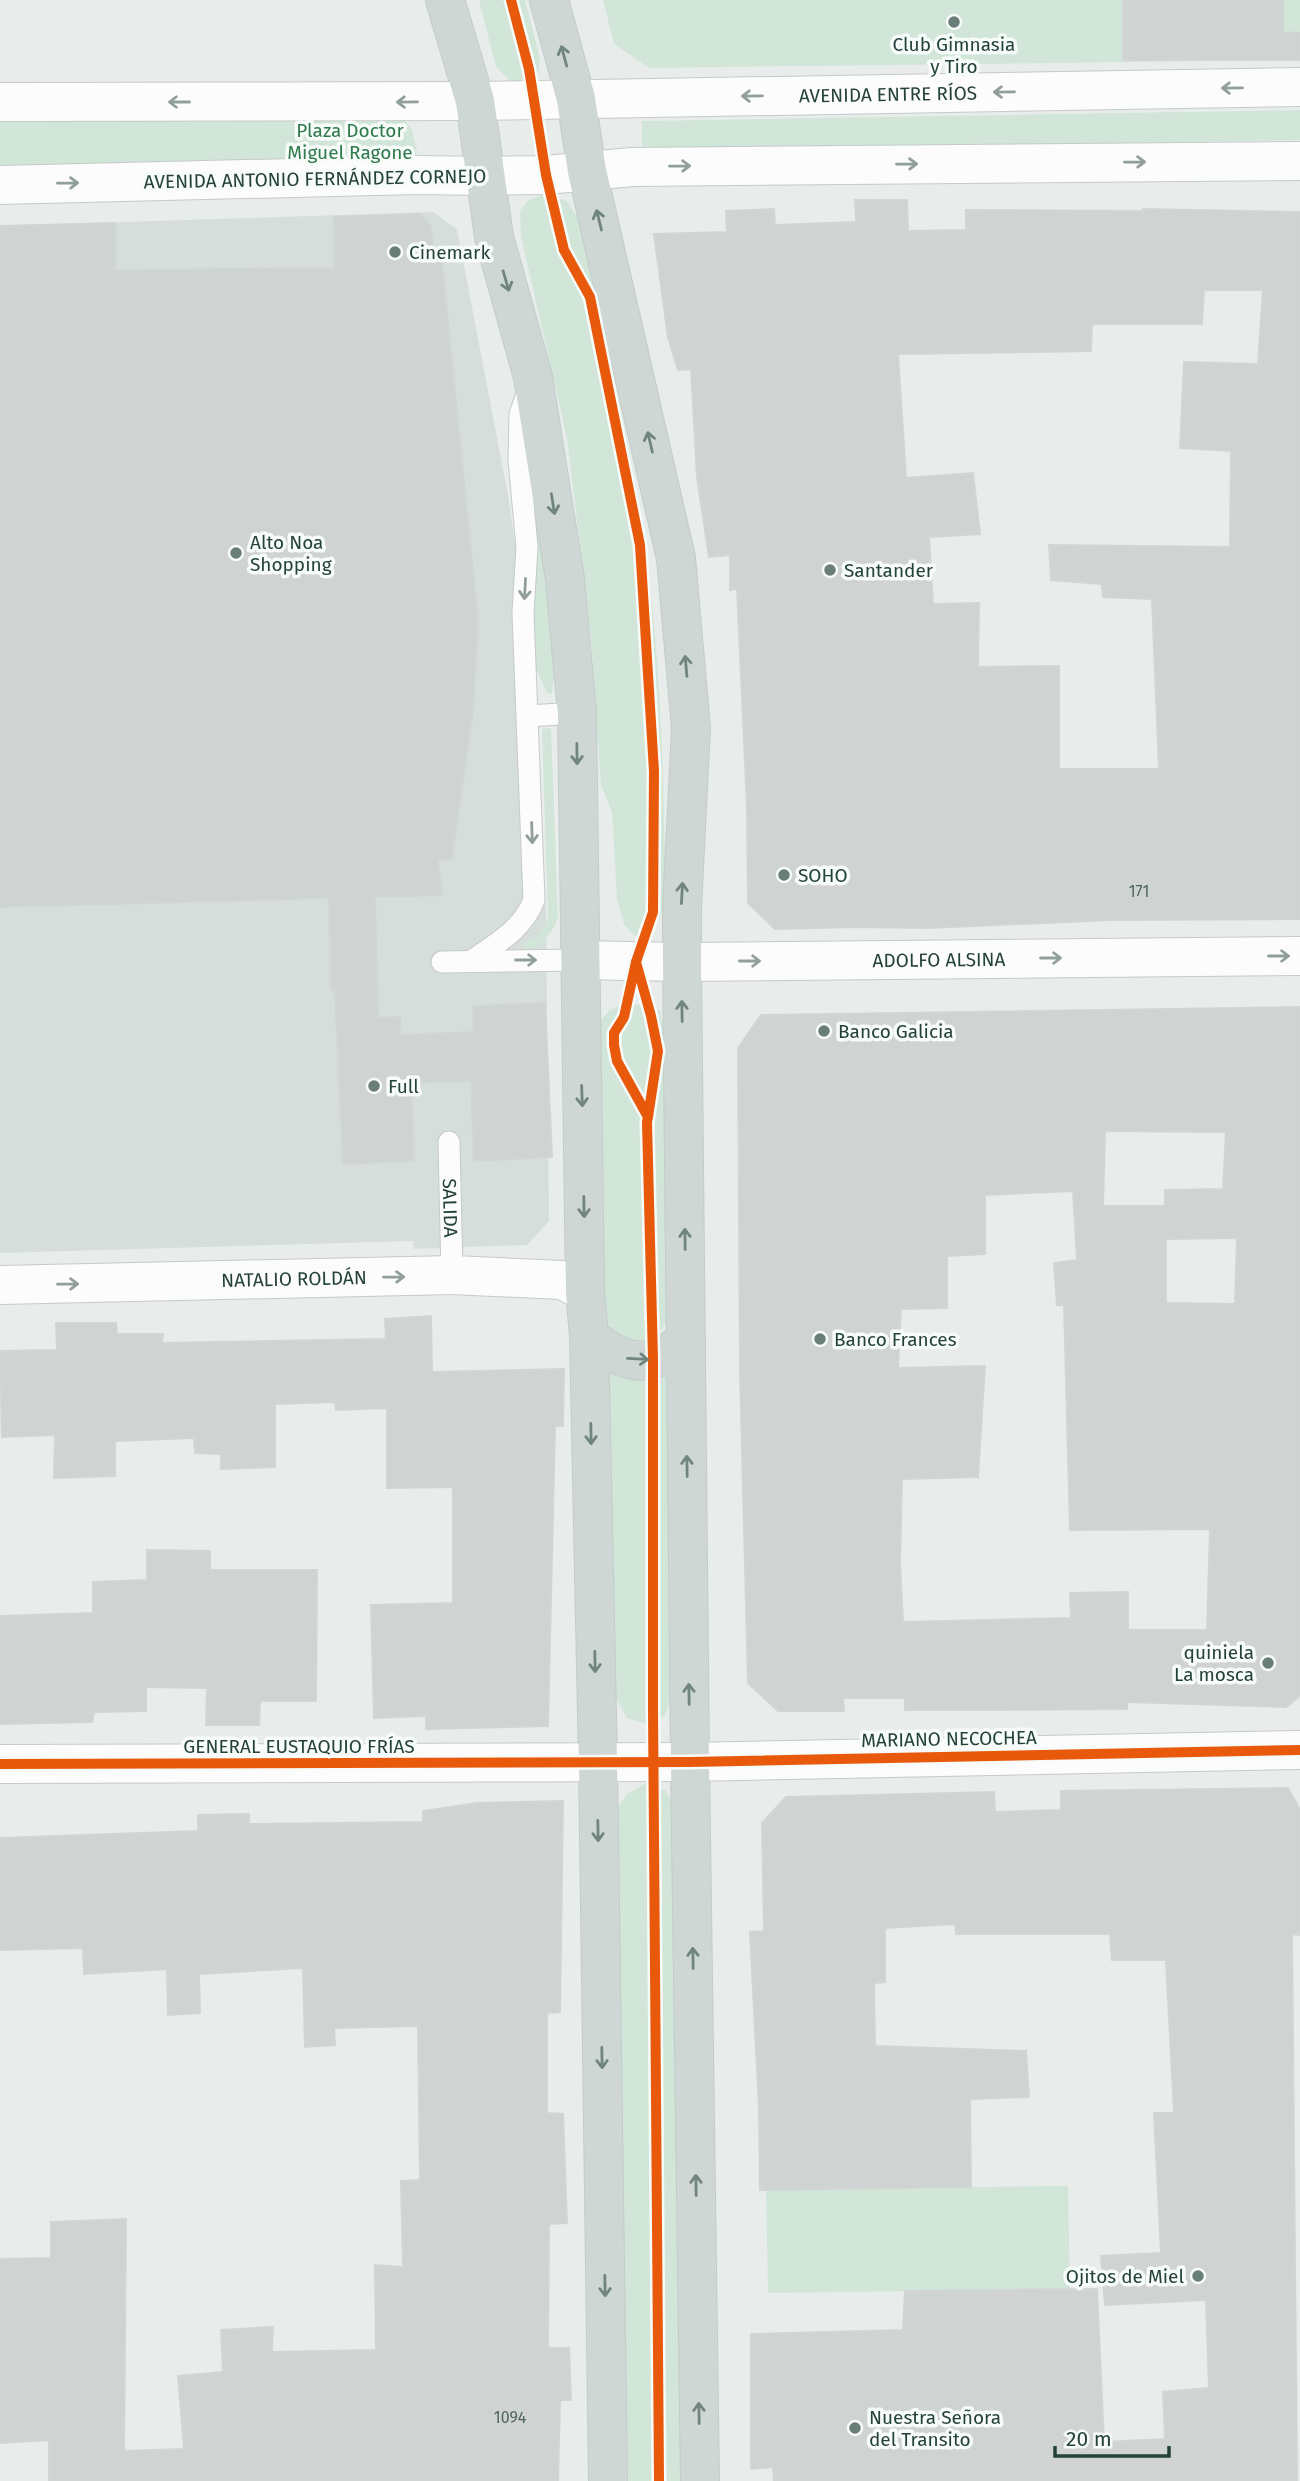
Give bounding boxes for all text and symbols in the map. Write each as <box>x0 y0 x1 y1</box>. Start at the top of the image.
marker: Club Gimnasia y Tiro <box>946 14 962 30</box>
place label: Club Gimnasia y Tiro <box>893 33 1015 78</box>
one-way arrow <box>557 46 570 68</box>
street label: AVENIDA ENTRE RÍOS <box>799 81 977 107</box>
one-way arrow <box>1221 82 1244 95</box>
one-way arrow <box>993 85 1016 99</box>
one-way arrow <box>741 89 764 103</box>
one-way arrow <box>168 95 191 109</box>
one-way arrow <box>395 95 418 109</box>
park label: Plaza Doctor Miguel Ragone <box>287 119 413 164</box>
one-way arrow <box>1123 155 1146 169</box>
one-way arrow <box>896 157 919 171</box>
one-way arrow <box>668 159 691 173</box>
street label: AVENIDA ANTONIO FERNÁNDEZ CORNEJO <box>143 165 487 193</box>
one-way arrow <box>56 176 79 190</box>
one-way arrow <box>592 210 605 232</box>
place label: Cinemark <box>409 241 490 264</box>
marker: Cinemark <box>387 244 403 260</box>
one-way arrow <box>501 270 514 292</box>
one-way arrow <box>643 431 656 454</box>
one-way arrow <box>547 492 560 515</box>
place label: Alto Noa Shopping <box>250 531 332 576</box>
marker: Alto Noa Shopping <box>228 545 244 561</box>
place label: Santander <box>844 559 934 582</box>
marker: Santander <box>822 562 838 578</box>
one-way arrow <box>518 578 531 601</box>
one-way arrow <box>679 656 692 678</box>
one-way arrow <box>571 742 584 765</box>
one-way arrow <box>525 821 538 844</box>
place label: SOHO <box>798 864 848 887</box>
marker: SOHO <box>776 867 792 883</box>
one-way arrow <box>676 882 689 905</box>
house number: 171 <box>1129 882 1149 901</box>
street label: ADOLFO ALSINA <box>872 947 1006 972</box>
one-way arrow <box>1267 949 1290 963</box>
one-way arrow <box>1039 951 1062 965</box>
one-way arrow <box>514 953 537 967</box>
one-way arrow <box>738 954 761 968</box>
one-way arrow <box>676 1000 689 1023</box>
place label: Banco Galicia <box>838 1020 954 1043</box>
marker: Banco Galicia <box>816 1023 832 1039</box>
place label: Full <box>388 1075 419 1098</box>
marker: Full <box>366 1078 382 1094</box>
one-way arrow <box>575 1084 589 1107</box>
street label: SALIDA <box>438 1178 463 1238</box>
one-way arrow <box>577 1195 591 1218</box>
one-way arrow <box>678 1228 692 1251</box>
street label: NATALIO ROLDÁN <box>221 1265 367 1292</box>
one-way arrow <box>382 1270 405 1283</box>
one-way arrow <box>56 1277 79 1290</box>
place label: Banco Frances <box>834 1328 957 1351</box>
marker: Banco Frances <box>812 1331 828 1347</box>
one-way arrow <box>626 1352 649 1365</box>
one-way arrow <box>584 1423 598 1446</box>
one-way arrow <box>680 1455 694 1478</box>
place label: quiniela La mosca <box>1174 1641 1254 1686</box>
one-way arrow <box>589 1650 602 1673</box>
marker: quiniela La mosca <box>1260 1655 1276 1671</box>
one-way arrow <box>683 1683 696 1706</box>
street label: MARIANO NECOCHEA <box>861 1726 1037 1752</box>
street label: GENERAL EUSTAQUIO FRÍAS <box>183 1735 415 1758</box>
one-way arrow <box>592 1819 605 1842</box>
one-way arrow <box>686 1947 700 1970</box>
one-way arrow <box>595 2046 609 2069</box>
one-way arrow <box>689 2174 703 2197</box>
place label: Ojitos de Miel <box>1066 2265 1184 2288</box>
marker: Ojitos de Miel <box>1190 2268 1206 2284</box>
one-way arrow <box>598 2274 612 2297</box>
one-way arrow <box>692 2402 706 2425</box>
place label: Nuestra Señora del Transito <box>869 2406 1001 2451</box>
house number: 1094 <box>494 2408 527 2427</box>
scale bar <box>1055 2414 1169 2458</box>
marker: Nuestra Señora del Transito <box>847 2420 863 2436</box>
text: 20 m <box>1066 2426 1112 2452</box>

